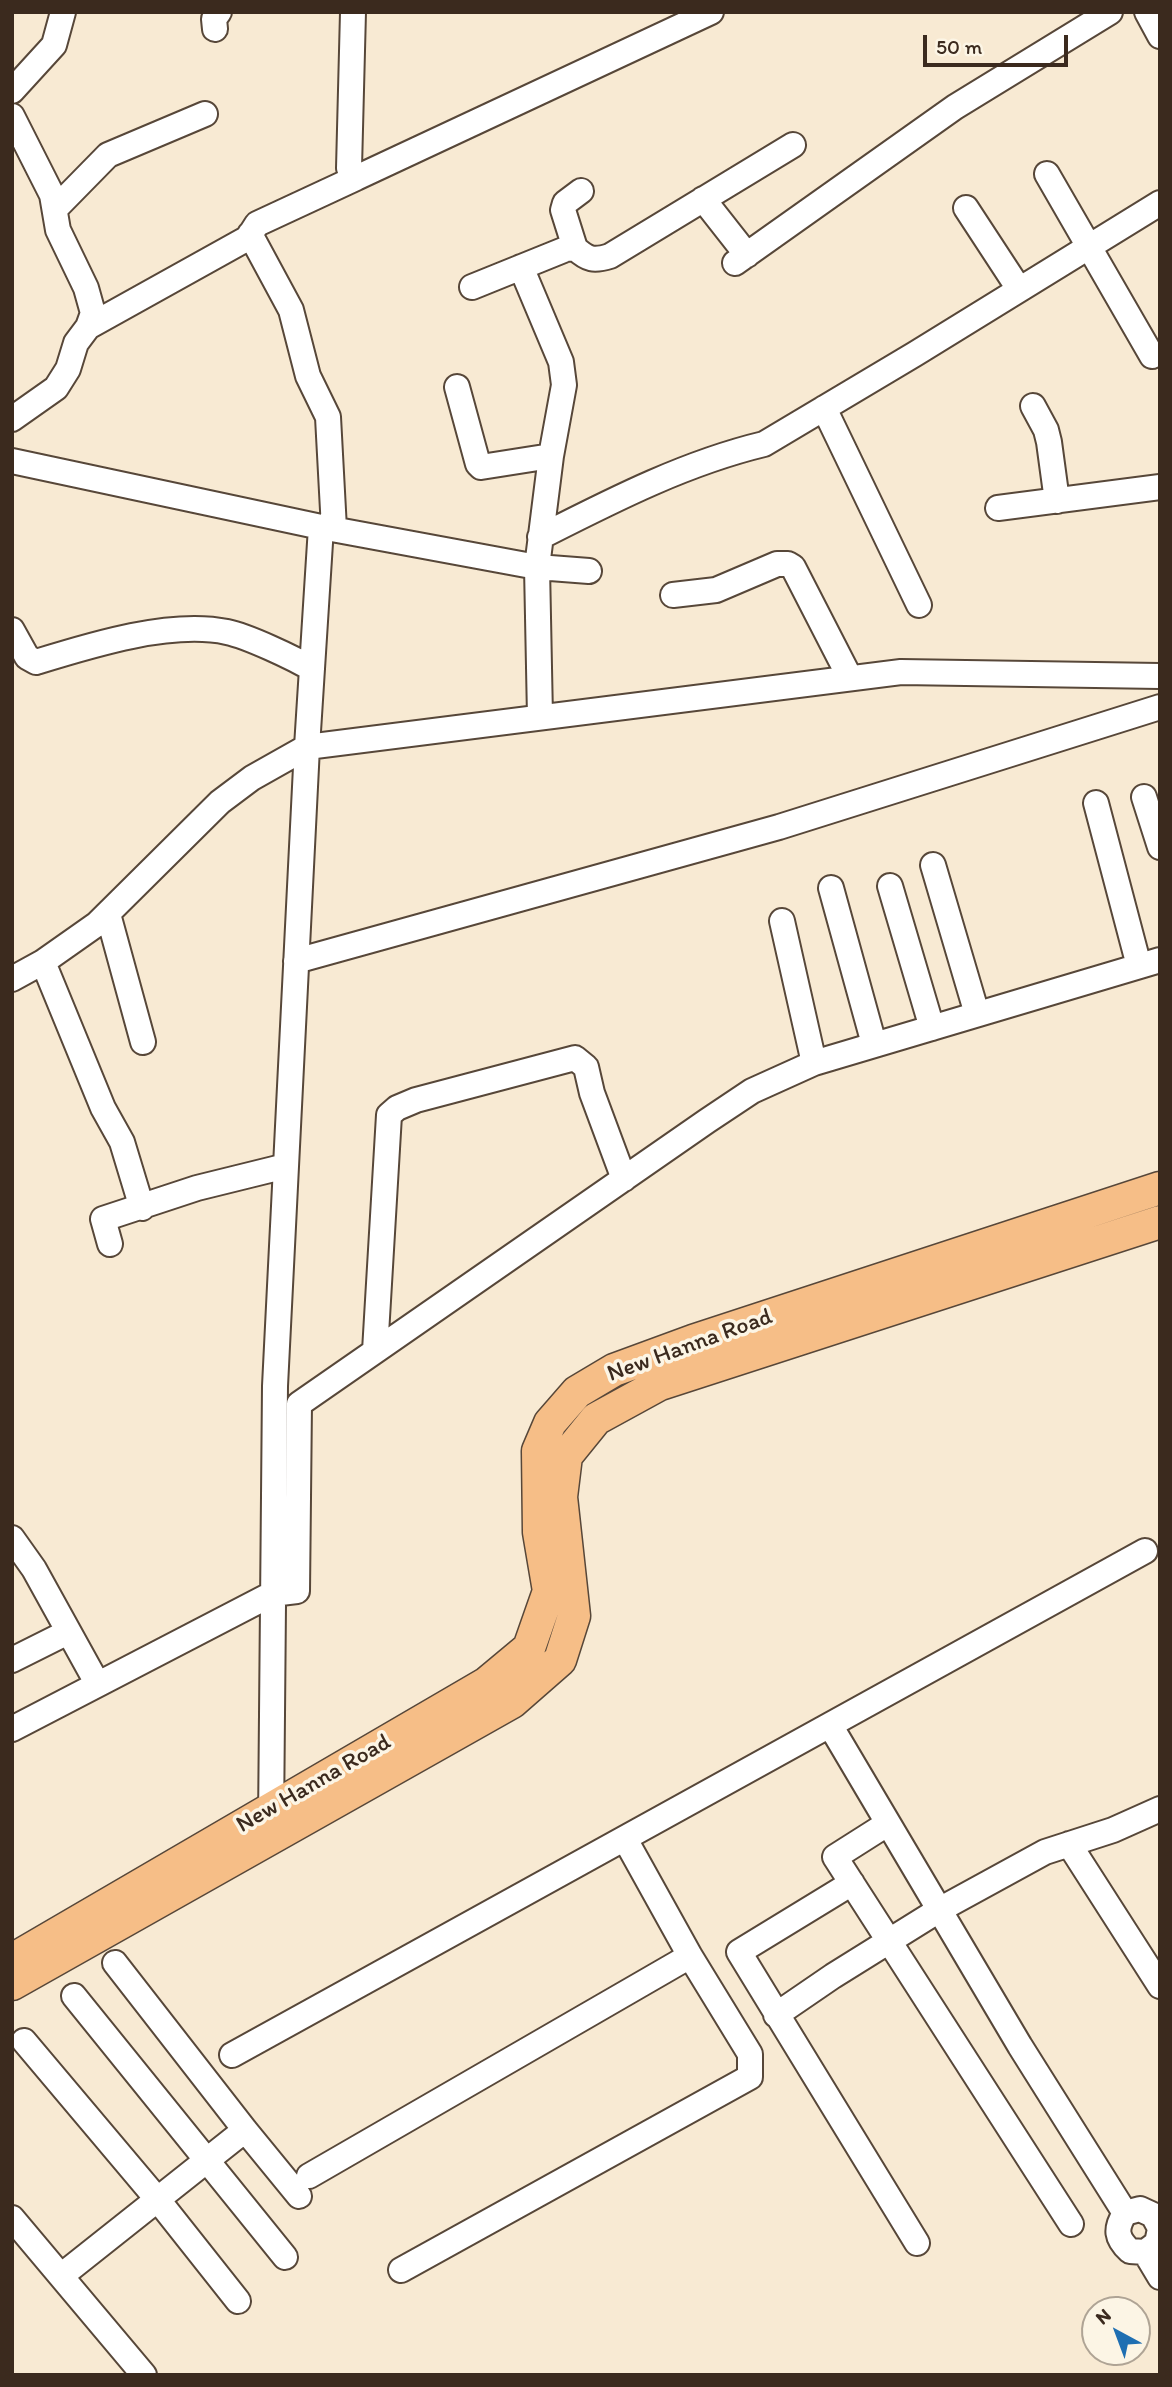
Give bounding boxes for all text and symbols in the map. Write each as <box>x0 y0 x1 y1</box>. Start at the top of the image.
scale bar <box>927 21 1072 65</box>
text: 50 m <box>936 34 982 59</box>
street label: New Hanna Road <box>603 1303 777 1389</box>
street label: New Hanna Road <box>232 1728 396 1840</box>
north arrow <box>1081 2296 1151 2366</box>
text: N <box>1091 2303 1116 2329</box>

